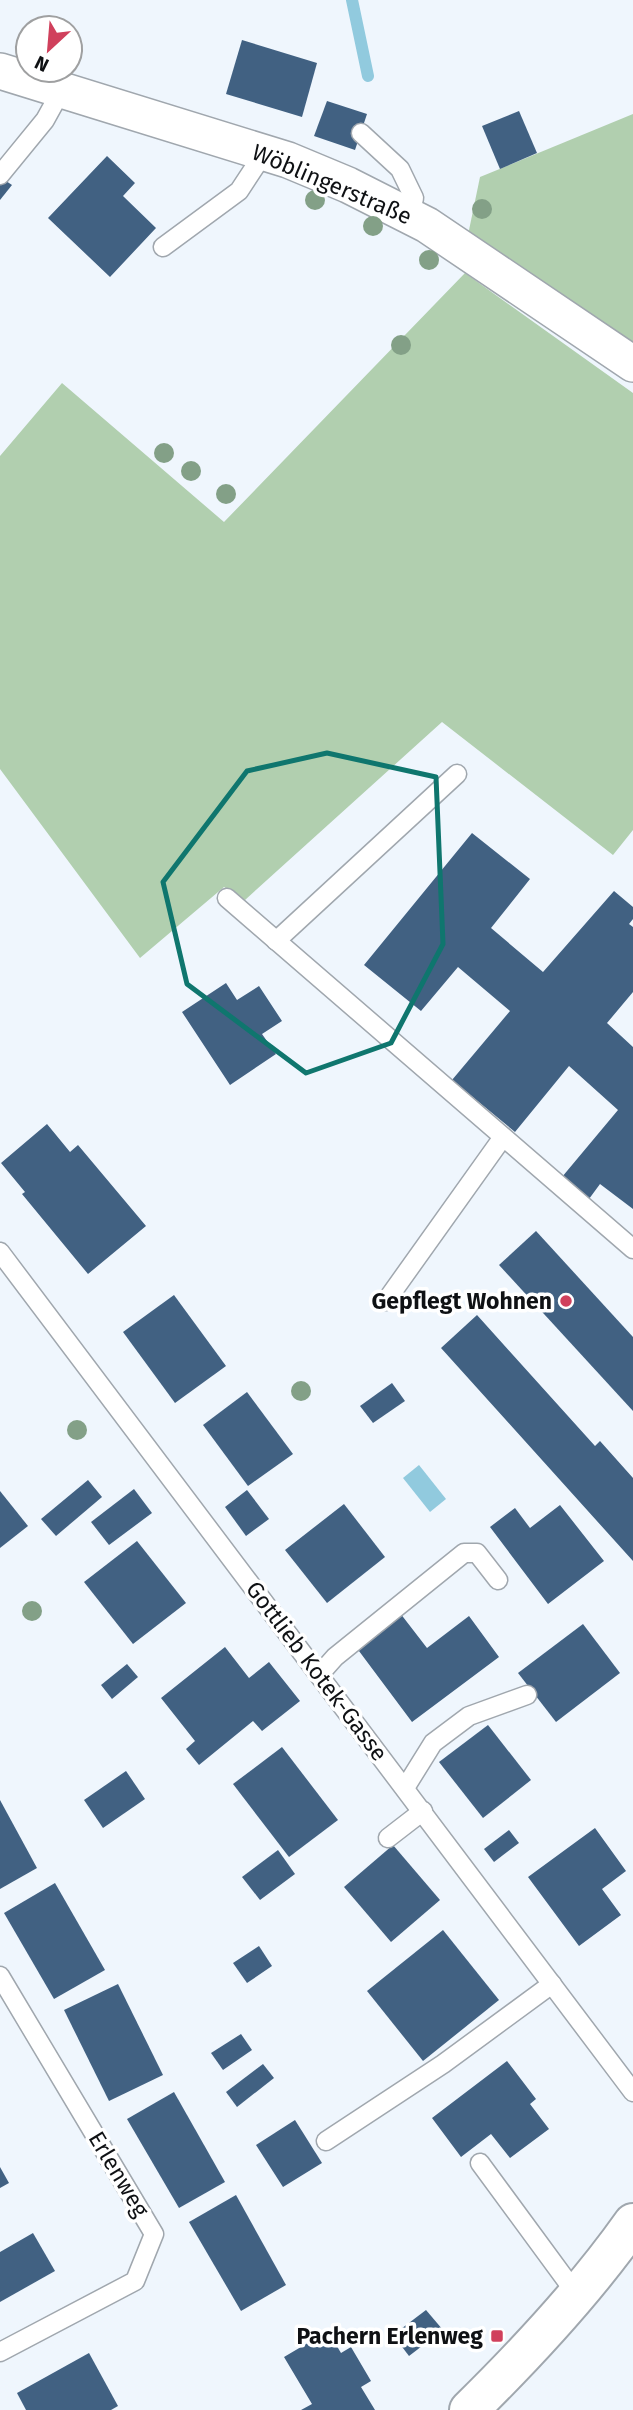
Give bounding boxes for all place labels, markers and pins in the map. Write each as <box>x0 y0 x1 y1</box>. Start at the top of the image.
place label: Gepflegt Wohnen <box>371 1287 552 1315</box>
marker: Gepflegt Wohnen <box>558 1293 574 1309</box>
place label: Pachern Erlenweg <box>296 2322 483 2350</box>
marker: Pachern Erlenweg <box>489 2328 505 2344</box>

